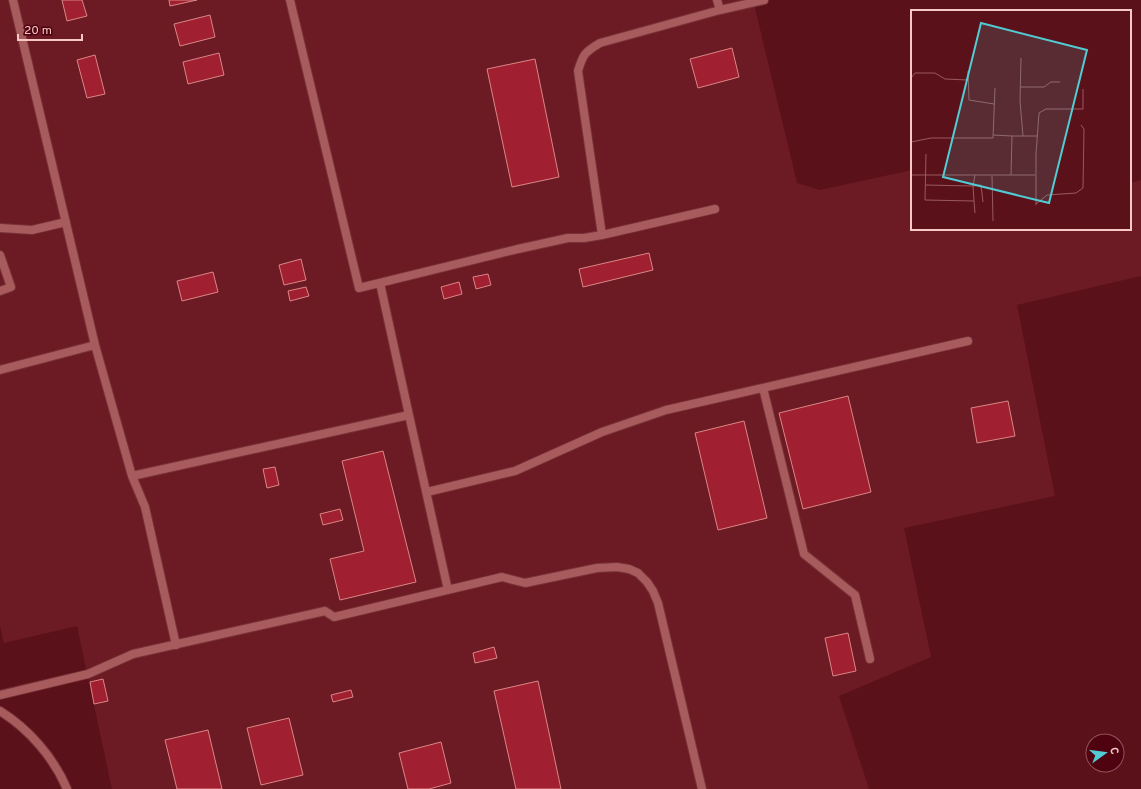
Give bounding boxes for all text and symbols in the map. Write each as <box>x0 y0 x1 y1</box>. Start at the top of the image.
inset map <box>911 10 1131 230</box>
scale bar <box>18 16 82 42</box>
text: 20 m <box>24 23 52 39</box>
north arrow <box>1085 733 1125 773</box>
text: С <box>1106 746 1121 756</box>

